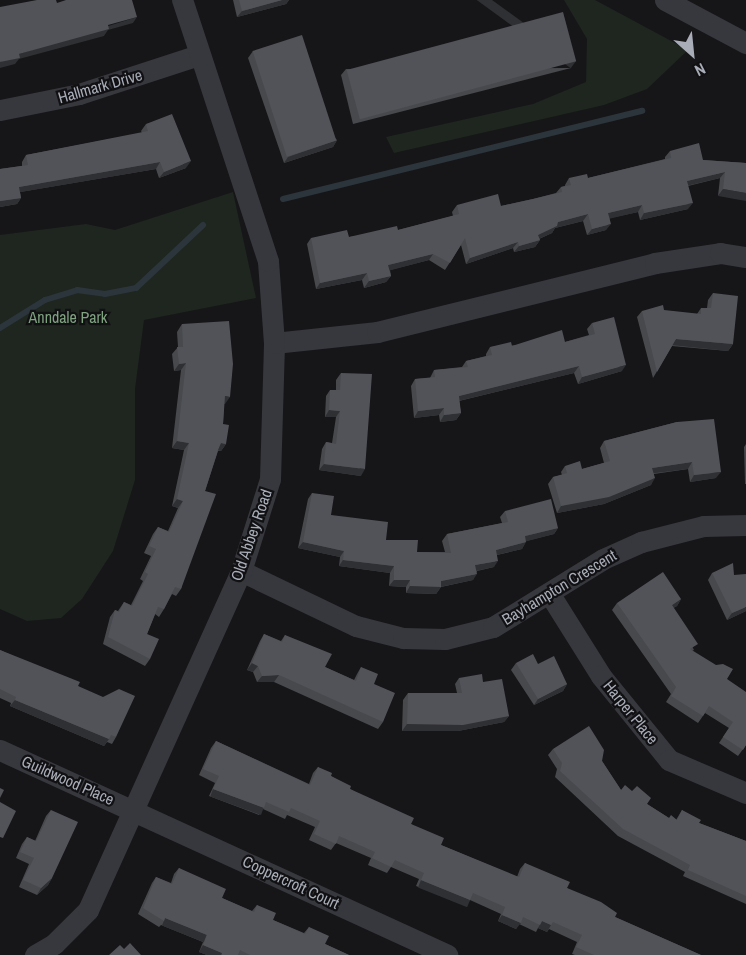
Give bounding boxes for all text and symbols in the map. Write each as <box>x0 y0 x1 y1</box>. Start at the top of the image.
north arrow <box>662 24 722 84</box>
text: N <box>691 58 709 82</box>
street label: Hallmark Drive <box>56 65 144 107</box>
park label: Anndale Park <box>29 307 107 327</box>
street label: Old Abbey Road <box>226 486 276 584</box>
street label: Bayhampton Crescent <box>498 545 620 629</box>
street label: Harper Place <box>599 676 663 748</box>
street label: Guildwood Place <box>19 751 117 809</box>
street label: Coppercroft Court <box>240 851 342 913</box>

